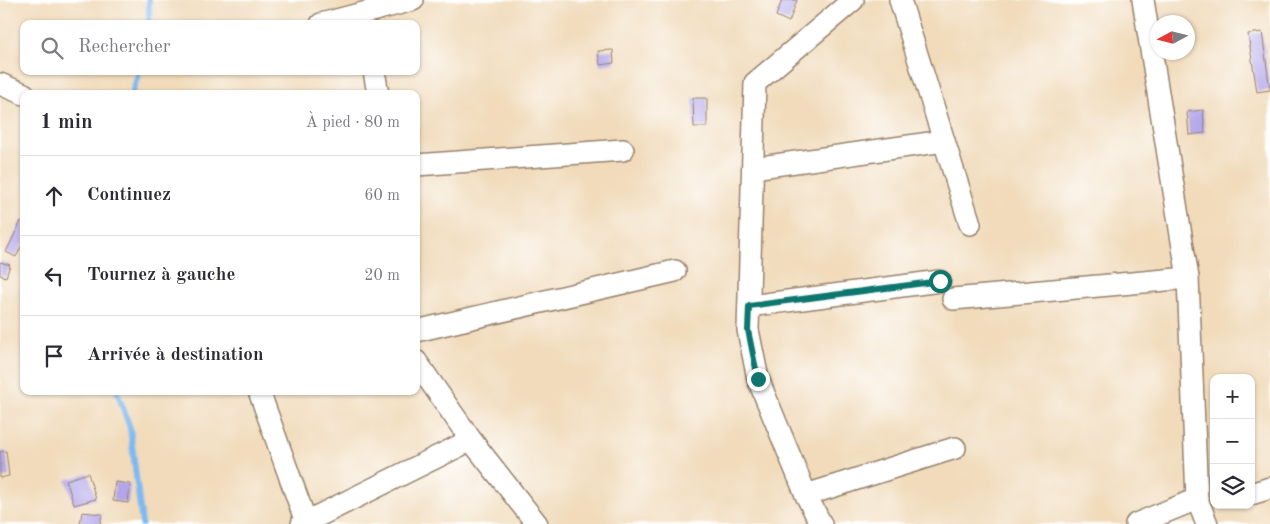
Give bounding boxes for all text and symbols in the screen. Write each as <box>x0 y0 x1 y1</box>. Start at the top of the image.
north arrow <box>1150 15 1195 60</box>
search box <box>20 20 420 75</box>
icon: search <box>38 34 66 62</box>
text: Rechercher <box>78 38 171 57</box>
text: 1 min <box>40 112 93 133</box>
text: À pied · 80 m <box>306 115 400 131</box>
icon: ahead <box>40 182 68 210</box>
text: Continuez <box>87 186 171 205</box>
text: 60 m <box>364 188 400 204</box>
icon: left <box>40 262 68 290</box>
text: Tournez à gauche <box>87 266 235 285</box>
text: 20 m <box>364 268 400 284</box>
route start <box>929 270 952 293</box>
icon: arrive <box>40 342 68 370</box>
text: Arrivée à destination <box>87 346 263 365</box>
route end <box>747 368 770 391</box>
map controls <box>1210 374 1255 509</box>
button: + <box>1210 374 1255 419</box>
button: − <box>1210 419 1255 464</box>
button: layers <box>1210 464 1255 509</box>

